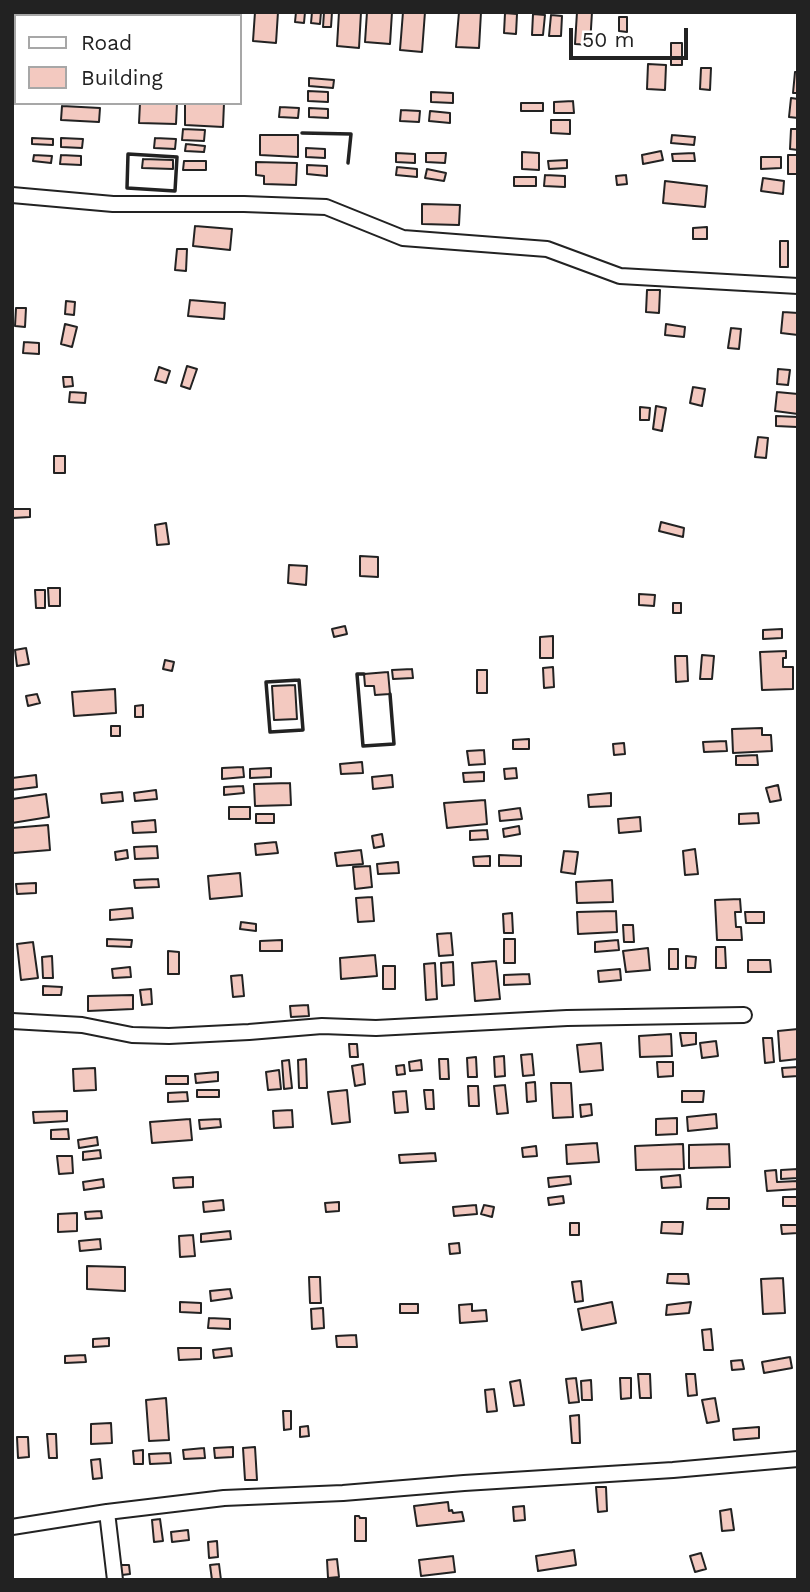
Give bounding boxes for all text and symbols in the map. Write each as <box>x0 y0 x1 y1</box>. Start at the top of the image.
legend <box>14 14 242 105</box>
scale bar <box>572 14 691 58</box>
text: 50 m <box>582 27 634 52</box>
text: Road <box>81 30 132 55</box>
text: Building <box>81 65 163 90</box>

